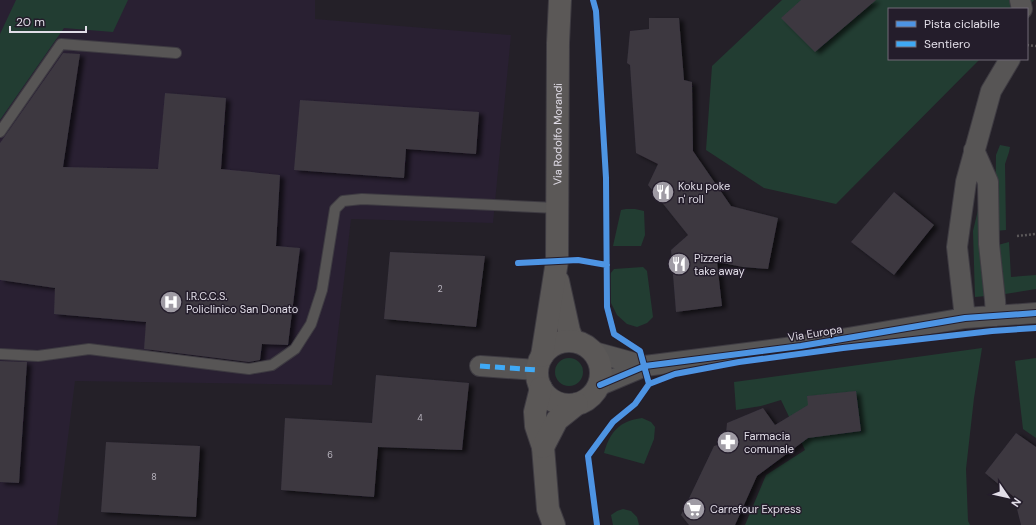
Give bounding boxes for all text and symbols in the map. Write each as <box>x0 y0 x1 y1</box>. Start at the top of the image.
scale bar <box>10 8 86 34</box>
legend <box>888 8 1028 60</box>
text: 20 m <box>16 14 45 30</box>
text: Pista ciclabile <box>924 16 1000 32</box>
text: Sentiero <box>924 36 970 52</box>
street label: Via Rodolfo Morandi <box>550 83 565 185</box>
restaurant icon: Koku poke n' roll <box>650 179 676 205</box>
place label: Koku poke n' roll <box>678 179 730 206</box>
restaurant icon: Pizzeria take away <box>666 251 692 277</box>
place label: Pizzeria take away <box>694 251 745 278</box>
house number: 2 <box>437 283 443 295</box>
hospital icon: I.R.C.C.S. Policlinico San Donato <box>158 289 184 315</box>
place label: I.R.C.C.S. Policlinico San Donato <box>186 289 298 316</box>
street label: Via Europa <box>787 322 843 344</box>
house number: 4 <box>417 412 423 424</box>
pharmacy icon: Farmacia comunale <box>715 429 741 455</box>
place label: Farmacia comunale <box>744 429 794 456</box>
house number: 6 <box>327 449 333 461</box>
house number: 8 <box>151 471 157 483</box>
north arrow <box>988 477 1028 517</box>
text: N <box>1008 495 1024 510</box>
supermarket icon: Carrefour Express <box>681 496 707 522</box>
place label: Carrefour Express <box>710 502 801 516</box>

